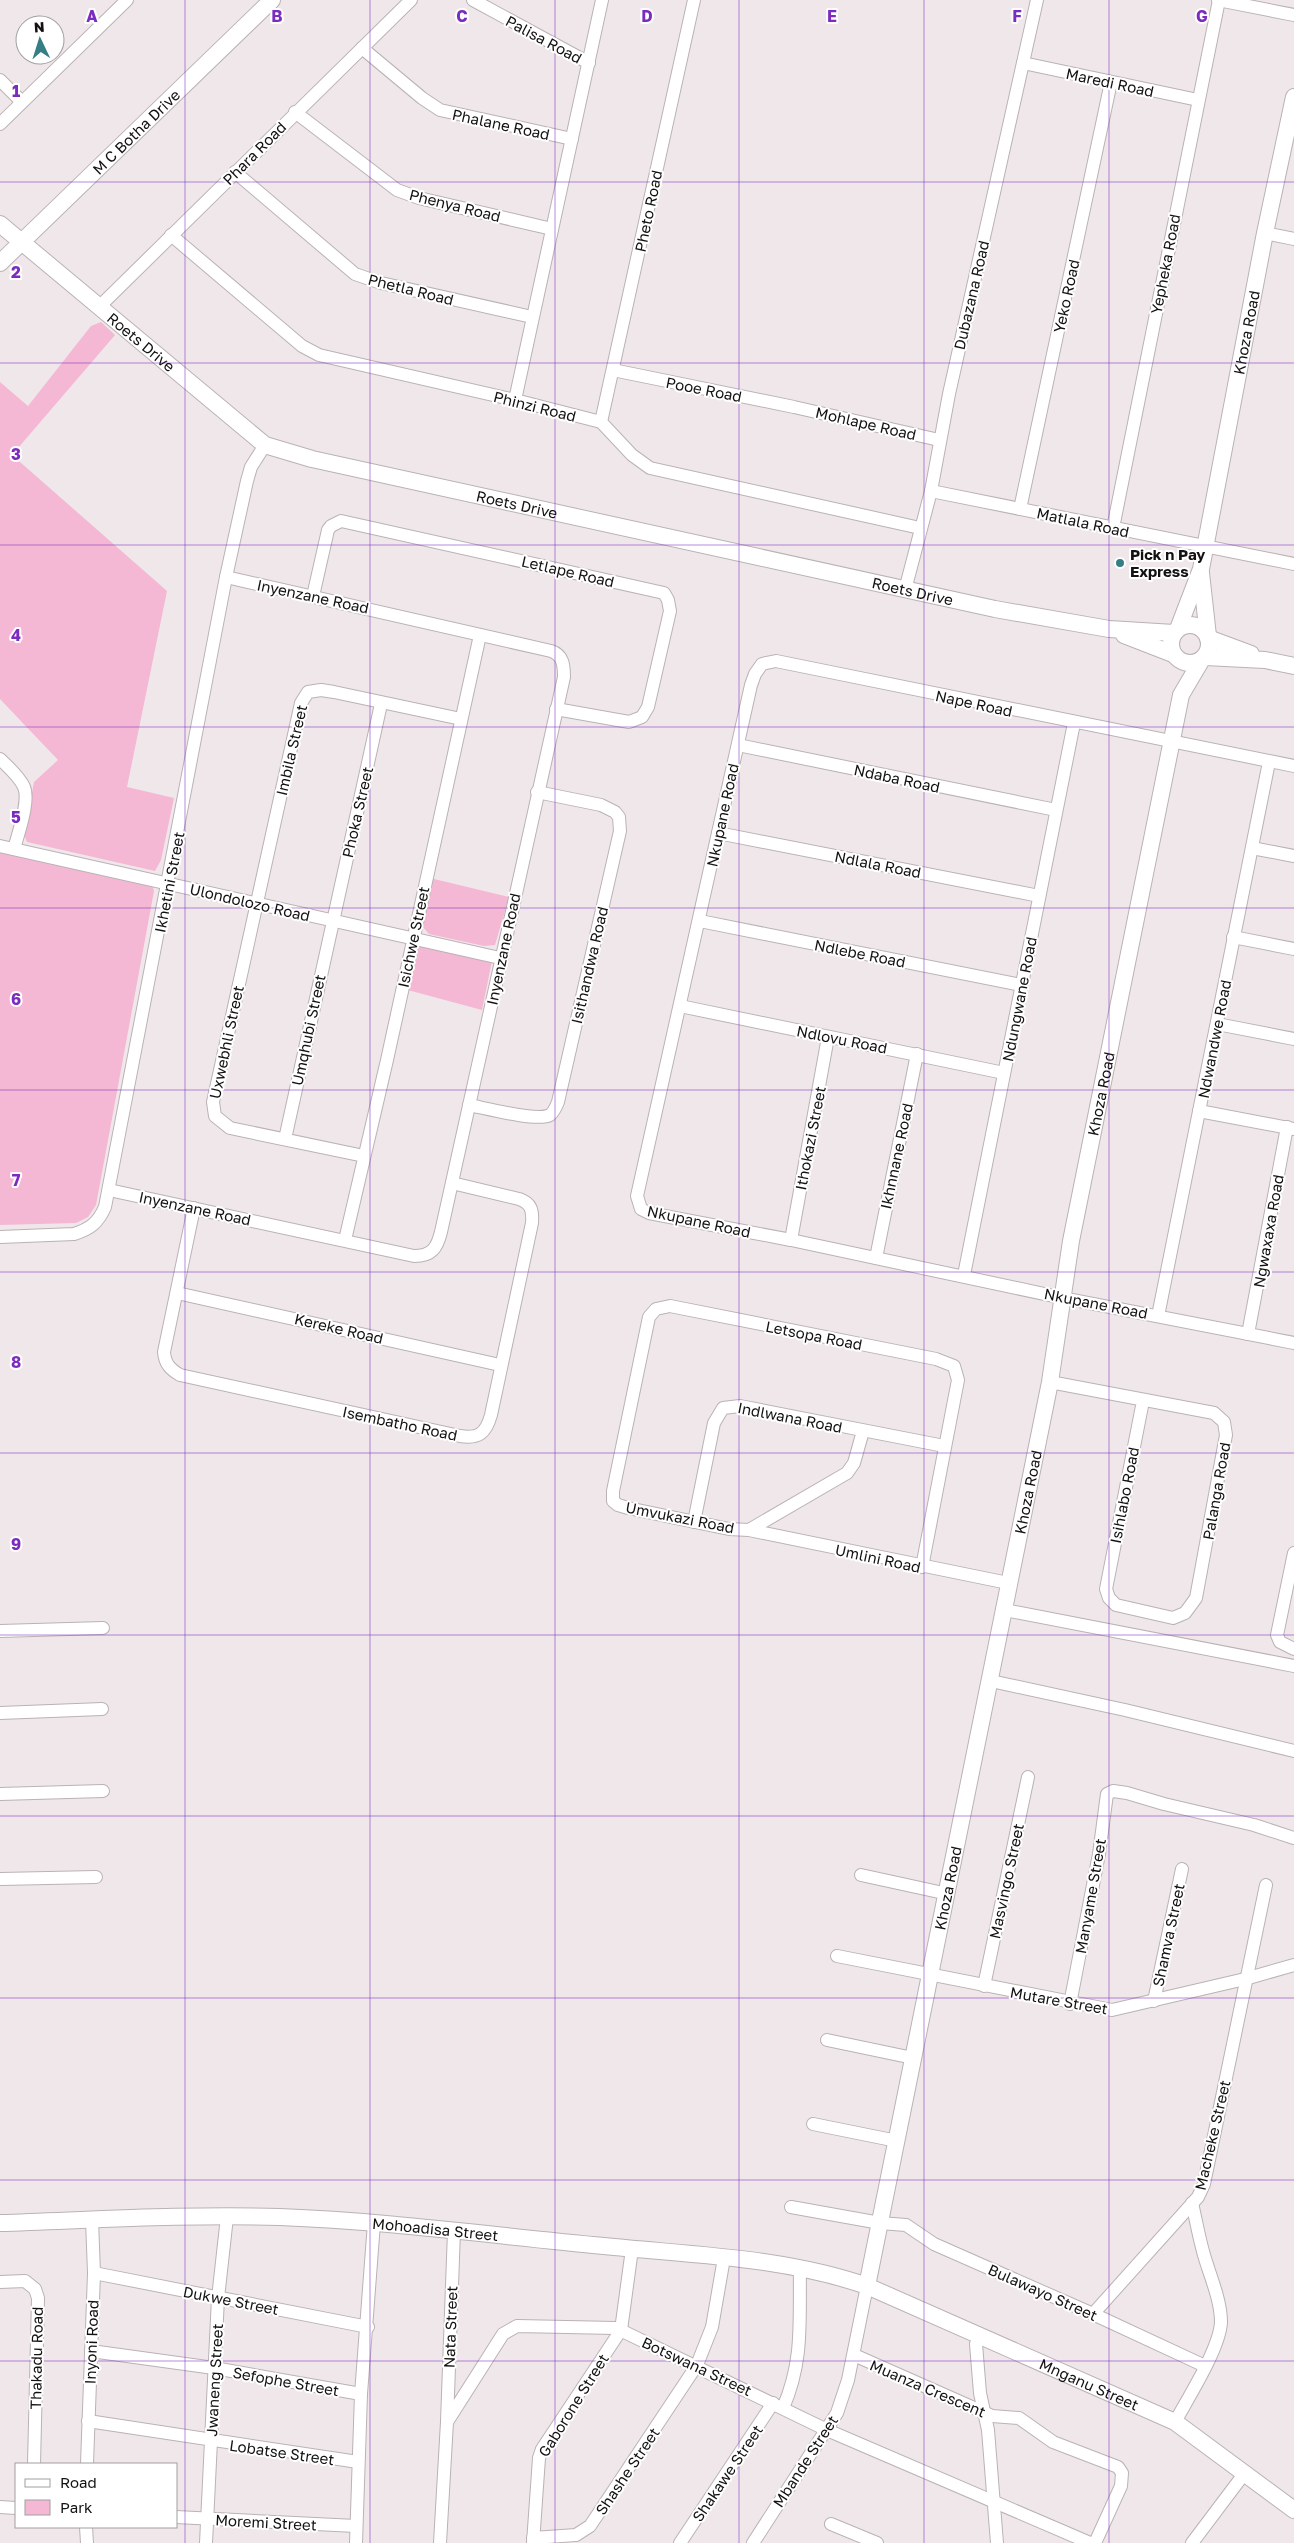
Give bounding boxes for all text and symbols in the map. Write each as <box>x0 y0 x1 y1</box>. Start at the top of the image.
text: A <box>86 6 98 26</box>
text: B <box>271 6 283 26</box>
text: C <box>456 6 468 26</box>
text: D <box>641 6 653 26</box>
text: E <box>827 6 837 26</box>
text: F <box>1012 6 1022 26</box>
text: G <box>1196 6 1208 26</box>
street label: Palisa Road <box>503 11 585 67</box>
north arrow <box>15 15 65 65</box>
text: N <box>33 18 45 35</box>
street label: Maredi Road <box>1064 64 1156 100</box>
text: 1 <box>12 81 20 101</box>
street label: M C Botha Drive <box>88 85 183 178</box>
street label: Phalane Road <box>451 105 551 143</box>
street label: Phara Road <box>219 118 289 188</box>
street label: Pheto Road <box>631 168 665 254</box>
street label: Phenya Road <box>407 185 503 225</box>
street label: Yepheka Road <box>1146 212 1184 316</box>
street label: Dubazana Road <box>950 239 992 351</box>
street label: Yeko Road <box>1049 258 1083 334</box>
text: 2 <box>11 262 21 282</box>
street label: Phetla Road <box>366 270 456 308</box>
street label: Khoza Road <box>1229 289 1263 376</box>
street label: Roets Drive <box>104 308 179 375</box>
street label: Pooe Road <box>665 373 743 405</box>
street label: Phinzi Road <box>492 387 578 425</box>
street label: Mohlape Road <box>814 403 918 443</box>
text: 3 <box>11 444 21 464</box>
street label: Roets Drive <box>475 486 560 522</box>
street label: Matlala Road <box>1035 503 1131 541</box>
place label: Pick n Pay Express <box>1130 545 1205 580</box>
street label: Letlape Road <box>520 552 616 590</box>
marker: Pick n Pay Express <box>1114 557 1126 569</box>
street label: Roets Drive <box>870 573 955 609</box>
street label: Inyenzane Road <box>255 575 371 617</box>
text: 4 <box>11 625 21 645</box>
street label: Nape Road <box>934 686 1014 720</box>
street label: Imbila Street <box>272 703 310 797</box>
street label: Ndaba Road <box>852 760 942 796</box>
street label: Nkupane Road <box>702 762 742 868</box>
street label: Phoka Street <box>338 765 376 859</box>
text: 5 <box>11 807 21 827</box>
street label: Ikhetini Street <box>150 830 188 934</box>
street label: Ndlala Road <box>833 847 923 881</box>
street label: Ulondolozo Road <box>188 879 312 925</box>
street label: Isichwe Street <box>394 885 432 989</box>
street label: Inyenzane Road <box>482 891 524 1007</box>
street label: Isithandwa Road <box>567 905 611 1025</box>
street label: Ndlebe Road <box>813 935 907 971</box>
street label: Ndungwane Road <box>998 935 1040 1063</box>
street label: Umqhubi Street <box>287 973 329 1087</box>
street label: Ndwandwe Road <box>1194 978 1234 1100</box>
street label: Uxwebhli Street <box>205 984 247 1100</box>
text: 6 <box>11 989 21 1009</box>
street label: Ndlovu Road <box>795 1021 889 1057</box>
street label: Khoza Road <box>1083 1050 1118 1137</box>
street label: Ithokazi Street <box>791 1084 829 1192</box>
street label: Ikhnnane Road <box>876 1101 916 1211</box>
text: 7 <box>12 1170 21 1190</box>
street label: Ngwaxaxa Road <box>1249 1173 1287 1289</box>
street label: Inyenzane Road <box>137 1187 253 1229</box>
street label: Nkupane Road <box>646 1201 752 1241</box>
street label: Nkupane Road <box>1043 1284 1149 1322</box>
street label: Kereke Road <box>293 1309 385 1347</box>
street label: Letsopa Road <box>764 1317 864 1353</box>
text: 8 <box>11 1352 21 1372</box>
street label: Indlwana Road <box>736 1398 844 1436</box>
street label: Isembatho Road <box>341 1402 459 1444</box>
street label: Palanga Road <box>1199 1441 1233 1541</box>
street label: Isihlabo Road <box>1106 1445 1142 1545</box>
street label: Khoza Road <box>1010 1449 1045 1536</box>
street label: Umvukazi Road <box>624 1498 736 1536</box>
text: 9 <box>11 1534 21 1554</box>
street label: Umlini Road <box>834 1540 922 1576</box>
street label: Masvingo Street <box>985 1822 1027 1940</box>
street label: Manyame Street <box>1071 1837 1109 1955</box>
street label: Khoza Road <box>930 1844 965 1932</box>
street label: Shamva Street <box>1148 1882 1188 1988</box>
street label: Mutare Street <box>1009 1983 1109 2017</box>
street label: Macheke Street <box>1191 2078 1233 2192</box>
street label: Mohoadisa Street <box>372 2214 499 2244</box>
street label: Bulawayo Street <box>986 2260 1100 2324</box>
street label: Dukwe Street <box>182 2282 280 2318</box>
street label: Nata Street <box>440 2286 460 2368</box>
street label: Inyoni Road <box>81 2299 101 2385</box>
street label: Thakadu Road <box>26 2307 46 2409</box>
street label: Jwaneng Street <box>202 2323 226 2437</box>
street label: Botswana Street <box>639 2333 755 2399</box>
street label: Gaborone Street <box>534 2350 612 2460</box>
street label: Mnganu Street <box>1037 2354 1141 2414</box>
street label: Muanza Crescent <box>867 2355 989 2421</box>
street label: Sefophe Street <box>231 2363 341 2399</box>
street label: Mbande Street <box>769 2412 841 2510</box>
street label: Shakawe Street <box>688 2421 766 2525</box>
street label: Shashe Street <box>591 2424 663 2518</box>
street label: Lobatse Street <box>228 2436 336 2468</box>
legend <box>15 2463 178 2528</box>
text: Road <box>60 2473 97 2491</box>
text: Park <box>60 2498 93 2516</box>
street label: Moremi Street <box>215 2510 317 2534</box>

